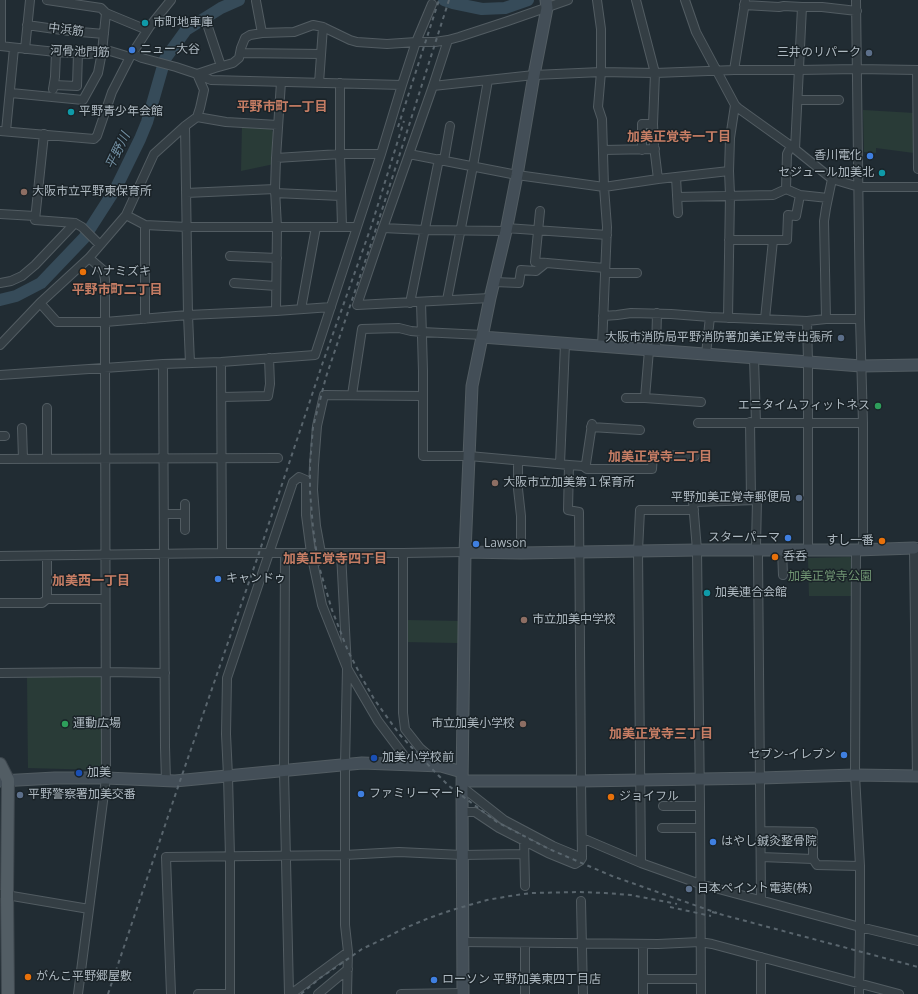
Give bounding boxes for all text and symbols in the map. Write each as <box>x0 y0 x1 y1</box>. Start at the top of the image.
place label: 市町地車庫 <box>153 16 213 30</box>
marker: 市町地車庫 <box>140 18 150 28</box>
street label: 中浜筋 <box>47 21 85 39</box>
place label: ニュー大谷 <box>140 43 200 57</box>
street label: 河骨池門筋 <box>50 44 110 60</box>
marker: ニュー大谷 <box>127 45 137 55</box>
place label: 三井のリパーク <box>777 46 861 60</box>
marker: 三井のリパーク <box>864 48 874 58</box>
district label: 平野市町一丁目 <box>237 99 327 115</box>
place label: 平野青少年会館 <box>79 105 163 119</box>
marker: 平野青少年会館 <box>66 107 76 117</box>
district label: 加美正覚寺一丁目 <box>627 129 731 145</box>
water label: 平野川 <box>102 130 134 172</box>
place label: 香川電化 <box>814 149 862 163</box>
marker: 香川電化 <box>865 151 875 161</box>
place label: セジュール加美北 <box>778 166 874 180</box>
marker: セジュール加美北 <box>877 168 887 178</box>
place label: 大阪市立平野東保育所 <box>32 185 152 199</box>
marker: 大阪市立平野東保育所 <box>19 187 29 197</box>
place label: ハナミズキ <box>91 265 151 279</box>
marker: ハナミズキ <box>78 267 88 277</box>
district label: 平野市町二丁目 <box>72 282 162 298</box>
place label: 大阪市消防局平野消防署加美正覚寺出張所 <box>605 331 833 345</box>
marker: 大阪市消防局平野消防署加美正覚寺出張所 <box>836 333 846 343</box>
place label: エニタイムフィットネス <box>738 399 870 413</box>
marker: エニタイムフィットネス <box>873 401 883 411</box>
district label: 加美正覚寺二丁目 <box>608 449 712 465</box>
place label: 大阪市立加美第１保育所 <box>503 476 635 490</box>
marker: 大阪市立加美第１保育所 <box>490 478 500 488</box>
place label: 平野加美正覚寺郵便局 <box>671 491 791 505</box>
marker: 平野加美正覚寺郵便局 <box>794 493 804 503</box>
place label: スターパーマ <box>708 531 780 545</box>
marker: スターパーマ <box>783 533 793 543</box>
place label: すし一番 <box>826 534 874 548</box>
marker: すし一番 <box>877 536 887 546</box>
place label: Lawson <box>484 537 527 551</box>
marker: Lawson <box>471 539 481 549</box>
place label: 呑呑 <box>783 550 807 564</box>
district label: 加美正覚寺四丁目 <box>283 551 387 567</box>
marker: 呑呑 <box>770 552 780 562</box>
park label: 加美正覚寺公園 <box>788 570 872 584</box>
place label: キャンドゥ <box>226 572 286 586</box>
district label: 加美西一丁目 <box>52 573 130 589</box>
marker: キャンドゥ <box>213 574 223 584</box>
place label: 加美連合会館 <box>715 586 787 600</box>
marker: 加美連合会館 <box>702 588 712 598</box>
place label: 市立加美中学校 <box>532 613 616 627</box>
marker: 市立加美中学校 <box>519 615 529 625</box>
place label: 運動広場 <box>73 717 121 731</box>
place label: 市立加美小学校 <box>431 717 515 731</box>
marker: 運動広場 <box>60 719 70 729</box>
marker: 市立加美小学校 <box>518 719 528 729</box>
district label: 加美正覚寺三丁目 <box>609 726 713 742</box>
place label: セブン-イレブン <box>748 748 836 762</box>
marker: セブン-イレブン <box>839 750 849 760</box>
place label: 加美小学校前 <box>382 751 454 765</box>
marker: 加美小学校前 <box>369 753 379 763</box>
place label: 加美 <box>87 766 111 780</box>
marker: 加美 <box>74 768 84 778</box>
place label: ファミリーマート <box>369 787 465 801</box>
place label: 平野警察署加美交番 <box>28 788 136 802</box>
marker: ファミリーマート <box>356 789 366 799</box>
marker: 平野警察署加美交番 <box>15 790 25 800</box>
place label: ジョイフル <box>619 790 679 804</box>
marker: ジョイフル <box>606 792 616 802</box>
place label: はやし鍼灸整骨院 <box>721 835 817 849</box>
marker: はやし鍼灸整骨院 <box>708 837 718 847</box>
place label: 日本ペイント電装(株) <box>697 882 812 896</box>
marker: 日本ペイント電装(株) <box>684 884 694 894</box>
place label: がんこ平野郷屋敷 <box>36 970 132 984</box>
marker: がんこ平野郷屋敷 <box>23 972 33 982</box>
place label: ローソン 平野加美東四丁目店 <box>442 973 601 987</box>
marker: ローソン 平野加美東四丁目店 <box>429 975 439 985</box>

